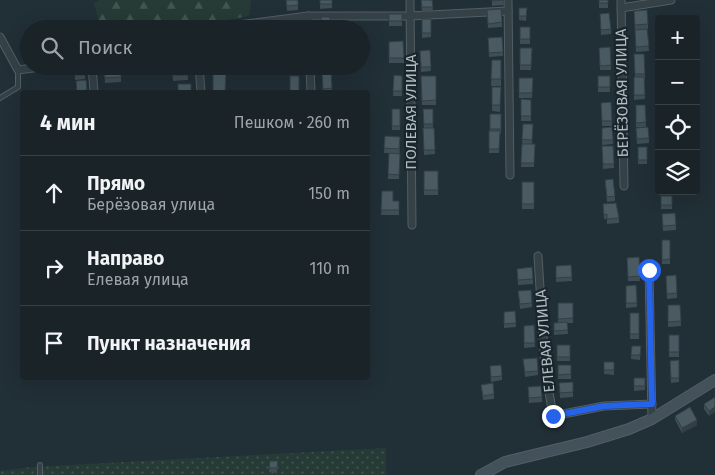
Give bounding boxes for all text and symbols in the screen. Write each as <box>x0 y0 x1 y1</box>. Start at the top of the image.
map controls <box>655 15 700 195</box>
button: + <box>655 15 700 60</box>
search box <box>20 20 370 75</box>
street label: БЕРЁЗОВАЯ УЛИЦА <box>612 28 632 157</box>
icon: search <box>38 34 66 62</box>
text: Поиск <box>78 36 132 59</box>
street label: ПОЛЕВАЯ УЛИЦА <box>402 54 420 170</box>
button: − <box>655 60 700 105</box>
button: locate <box>655 105 700 150</box>
text: 4 мин <box>40 110 96 136</box>
text: Пешком · 260 m <box>234 113 350 132</box>
button: layers <box>655 150 700 195</box>
text: Прямо <box>87 172 145 195</box>
icon: ahead <box>40 179 68 207</box>
text: 150 m <box>308 184 350 203</box>
text: Берёзовая улица <box>87 195 215 214</box>
text: Направо <box>87 247 164 270</box>
icon: right <box>40 254 68 282</box>
text: 110 m <box>309 259 350 278</box>
route start <box>638 259 661 282</box>
text: Елевая улица <box>87 270 189 289</box>
street label: ЕЛЕВАЯ УЛИЦА <box>532 288 558 393</box>
icon: arrive <box>40 329 68 357</box>
text: Пункт назначения <box>87 332 251 355</box>
route end <box>542 405 565 428</box>

